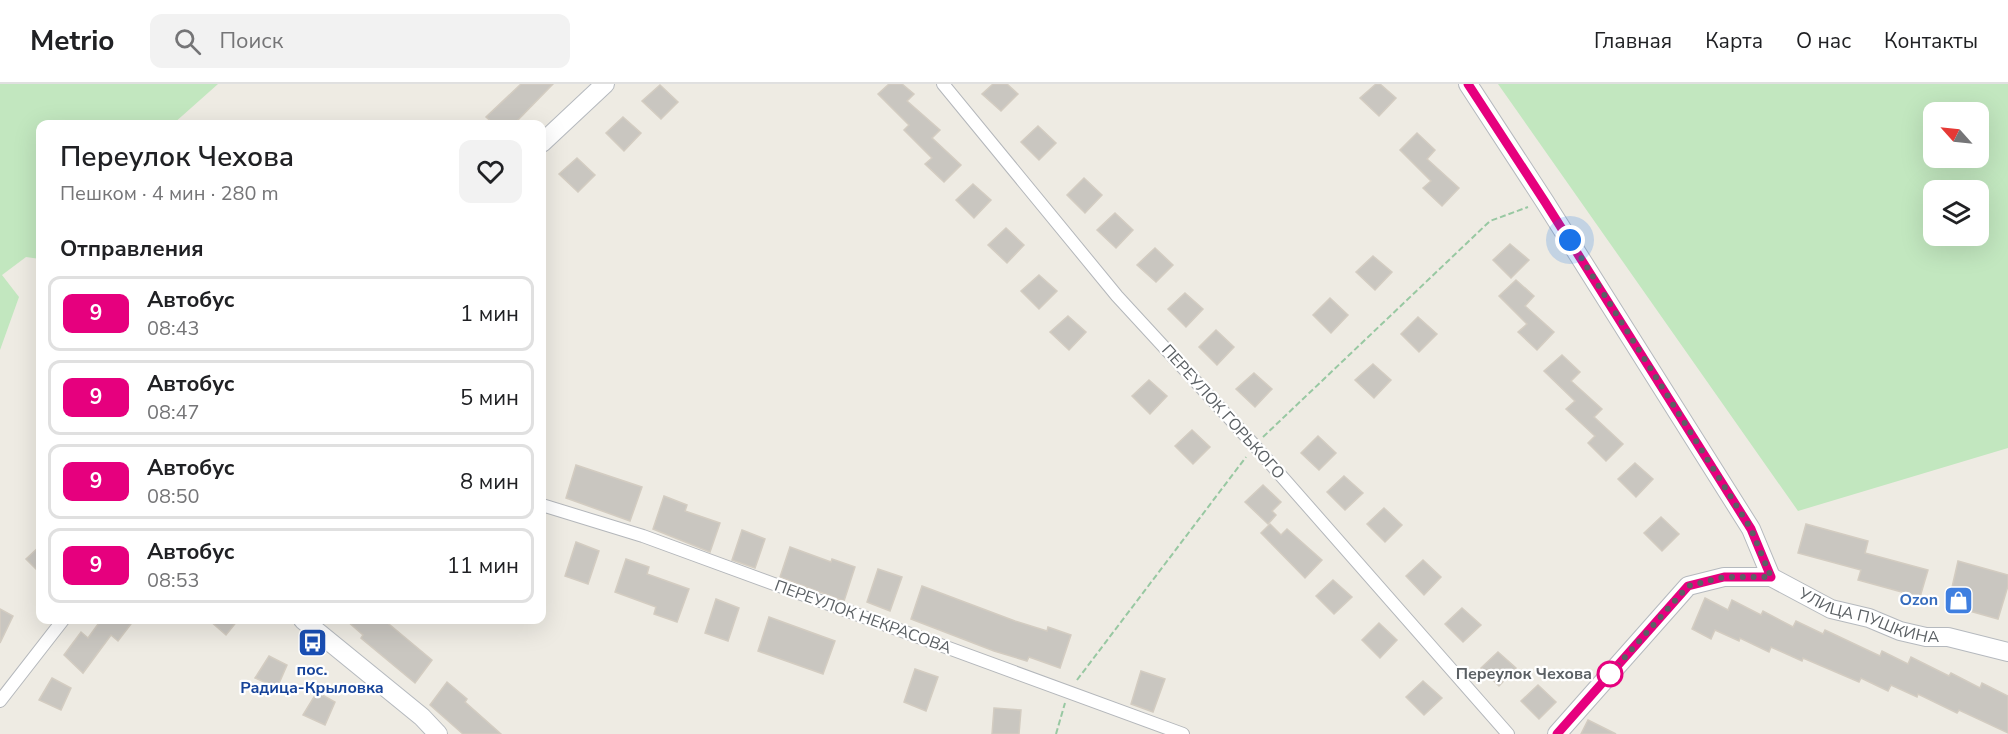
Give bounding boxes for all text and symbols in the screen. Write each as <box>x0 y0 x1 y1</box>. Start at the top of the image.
search box <box>150 14 570 68</box>
text: Metrio <box>30 22 114 60</box>
icon: search <box>171 25 204 58</box>
text: Поиск <box>219 26 283 56</box>
text: Главная <box>1594 27 1672 55</box>
text: Карта <box>1705 27 1763 55</box>
text: О нас <box>1796 27 1851 55</box>
text: Контакты <box>1884 27 1978 55</box>
north arrow <box>1923 102 1989 168</box>
map controls <box>1923 102 1989 246</box>
text: Переулок Чехова <box>60 138 294 176</box>
button: heart <box>459 140 522 203</box>
text: Пешком · 4 мин · 280 m <box>60 180 279 207</box>
button: layers <box>1923 180 1989 246</box>
your location <box>1555 225 1585 255</box>
text: Отправления <box>60 234 204 264</box>
text: Автобус <box>147 285 235 315</box>
text: 9 <box>90 299 102 327</box>
text: 1 мин <box>460 299 519 329</box>
text: 08:43 <box>147 315 200 342</box>
street label: ПЕРЕУЛОК ГОРЬКОГО <box>1156 340 1290 484</box>
text: Автобус <box>147 369 235 399</box>
text: 9 <box>90 383 102 411</box>
text: 5 мин <box>460 383 519 413</box>
text: 08:47 <box>147 399 200 426</box>
text: Автобус <box>147 453 235 483</box>
text: 9 <box>90 467 102 495</box>
text: 8 мин <box>460 467 519 497</box>
text: 08:50 <box>147 483 200 510</box>
text: Автобус <box>147 537 235 567</box>
text: 9 <box>90 551 102 579</box>
text: 11 мин <box>447 551 519 581</box>
text: 08:53 <box>147 567 200 594</box>
street label: ПЕРЕУЛОК НЕКРАСОВА <box>771 575 955 659</box>
street label: УЛИЦА ПУШКИНА <box>1794 582 1939 648</box>
shop icon: Ozon <box>1943 584 1975 616</box>
place label: Ozon <box>1899 589 1938 611</box>
bus stop icon: пос. Радица-Крыловка <box>296 626 328 658</box>
place label: пос. Радица-Крыловка <box>240 659 384 699</box>
marker: Переулок Чехова <box>1597 661 1623 687</box>
place label: Переулок Чехова <box>1456 663 1592 685</box>

